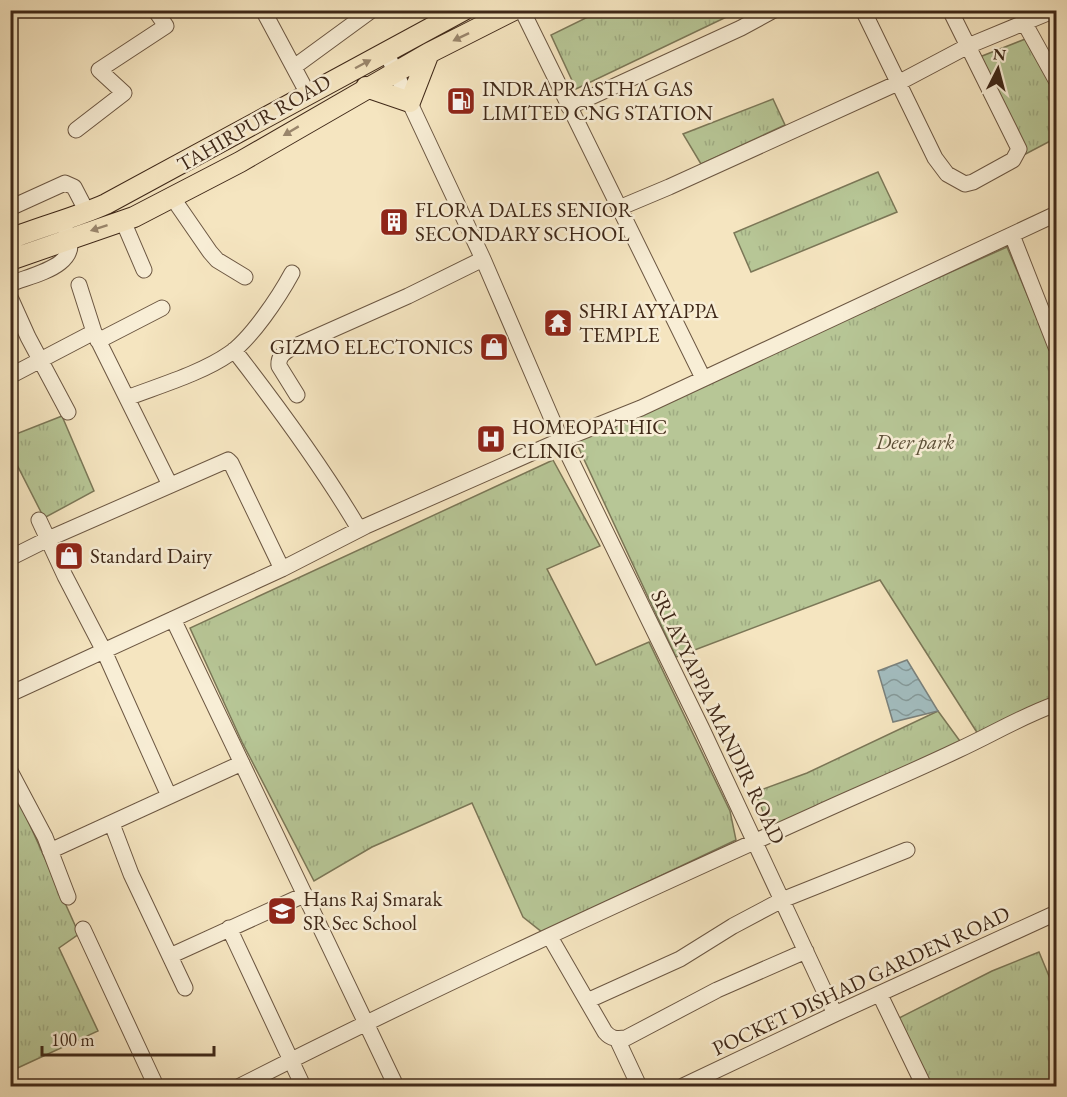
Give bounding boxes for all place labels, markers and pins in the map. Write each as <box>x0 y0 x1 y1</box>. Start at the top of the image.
place label: INDRAPRASTHA GAS LIMITED CNG STATION <box>482 75 713 126</box>
fuel station icon: INDRAPRASTHA GAS LIMITED CNG STATION <box>445 85 477 117</box>
place label: FLORA DALES SENIOR SECONDARY SCHOOL <box>415 196 634 247</box>
building icon: FLORA DALES SENIOR SECONDARY SCHOOL <box>378 206 410 238</box>
place label: SHRI AYYAPPA TEMPLE <box>579 297 719 348</box>
temple icon: SHRI AYYAPPA TEMPLE <box>542 307 574 339</box>
shop icon: GIZMO ELECTONICS <box>478 331 510 363</box>
place label: GIZMO ELECTONICS <box>270 333 473 360</box>
place label: HOMEOPATHIC CLINIC <box>512 413 667 464</box>
hospital icon: HOMEOPATHIC CLINIC <box>475 423 507 455</box>
shop icon: Standard Dairy <box>53 540 85 572</box>
place label: Standard Dairy <box>90 542 213 569</box>
place label: Hans Raj Smarak SR Sec School <box>303 885 443 936</box>
school or university icon: Hans Raj Smarak SR Sec School <box>266 895 298 927</box>

